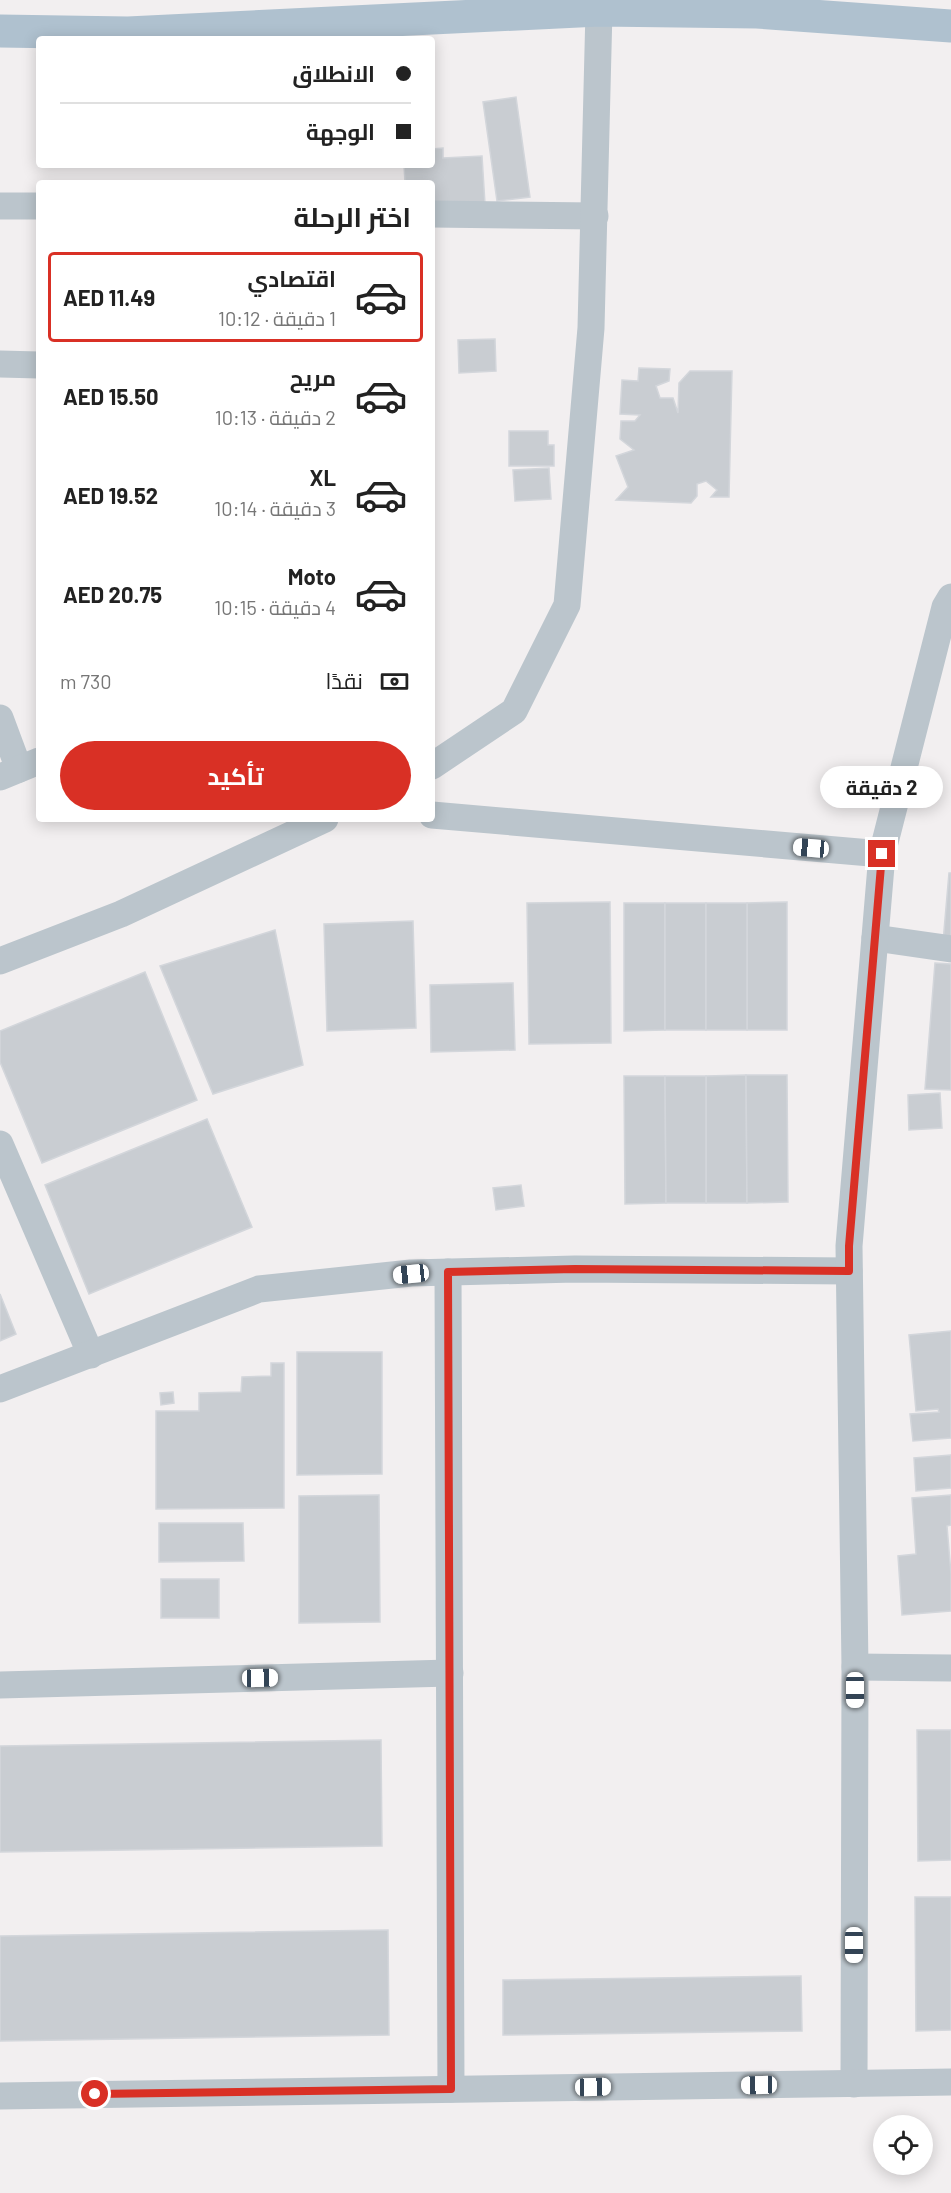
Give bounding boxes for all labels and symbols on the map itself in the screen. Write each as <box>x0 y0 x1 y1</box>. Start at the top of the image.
callout: 2 دقيقة <box>820 767 944 809</box>
car <box>792 837 830 859</box>
route end <box>868 840 895 867</box>
car <box>392 1263 430 1285</box>
car <box>242 1669 278 1687</box>
car <box>846 1672 864 1708</box>
car <box>845 1927 863 1963</box>
car <box>741 2076 777 2094</box>
car <box>575 2078 611 2096</box>
route start <box>81 2080 108 2107</box>

